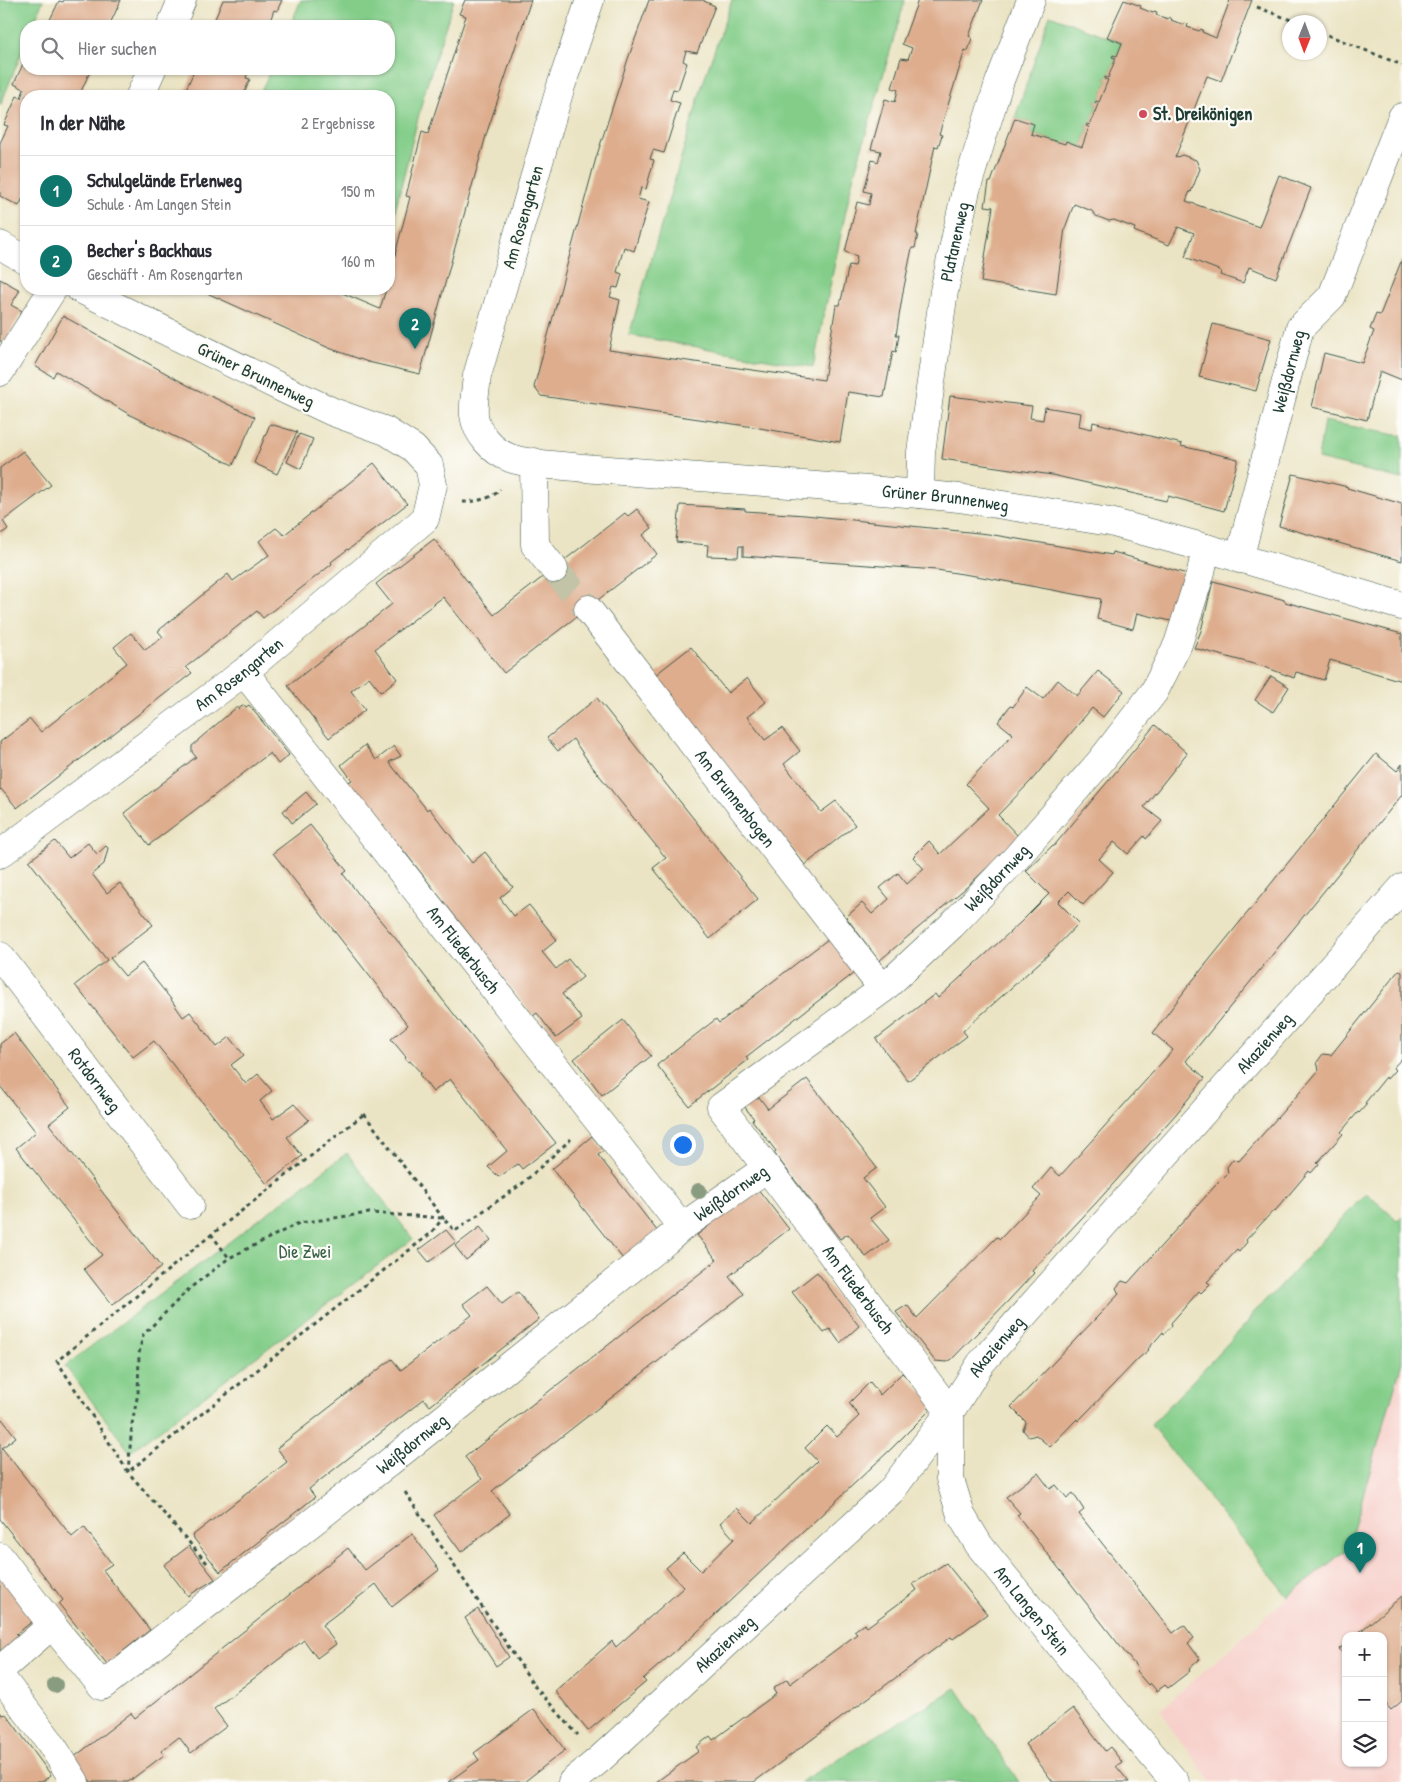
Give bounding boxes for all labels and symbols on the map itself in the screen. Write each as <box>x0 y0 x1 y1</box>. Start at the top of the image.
north arrow <box>1282 15 1327 60</box>
place label: St. Dreikönigen <box>1153 101 1252 127</box>
marker: St. Dreikönigen <box>1137 108 1149 120</box>
street label: Am Rosengarten <box>496 162 549 271</box>
street label: Platanenweg <box>933 200 975 284</box>
pin: 2 <box>399 308 431 349</box>
street label: Weißdornweg <box>1265 327 1311 415</box>
street label: Grüner Brunnenweg <box>193 335 319 414</box>
street label: Grüner Brunnenweg <box>881 478 1011 518</box>
street label: Am Rosengarten <box>189 631 288 717</box>
street label: Am Brunnenbogen <box>689 744 782 853</box>
street label: Weißdornweg <box>958 838 1035 917</box>
street label: Am Fliederbusch <box>421 901 506 999</box>
street label: Akazienweg <box>1230 1007 1298 1079</box>
street label: Rotdornweg <box>62 1042 128 1117</box>
your location <box>670 1132 696 1158</box>
street label: Weißdornweg <box>689 1158 772 1227</box>
park label: Die Zwei <box>279 1239 331 1264</box>
street label: Am Fliederbusch <box>817 1240 900 1339</box>
street label: Akazienweg <box>962 1310 1029 1382</box>
street label: Weißdornweg <box>371 1407 452 1480</box>
pin: 1 <box>1344 1532 1376 1573</box>
street label: Am Langen Stein <box>989 1560 1076 1660</box>
street label: Akazienweg <box>689 1609 760 1678</box>

